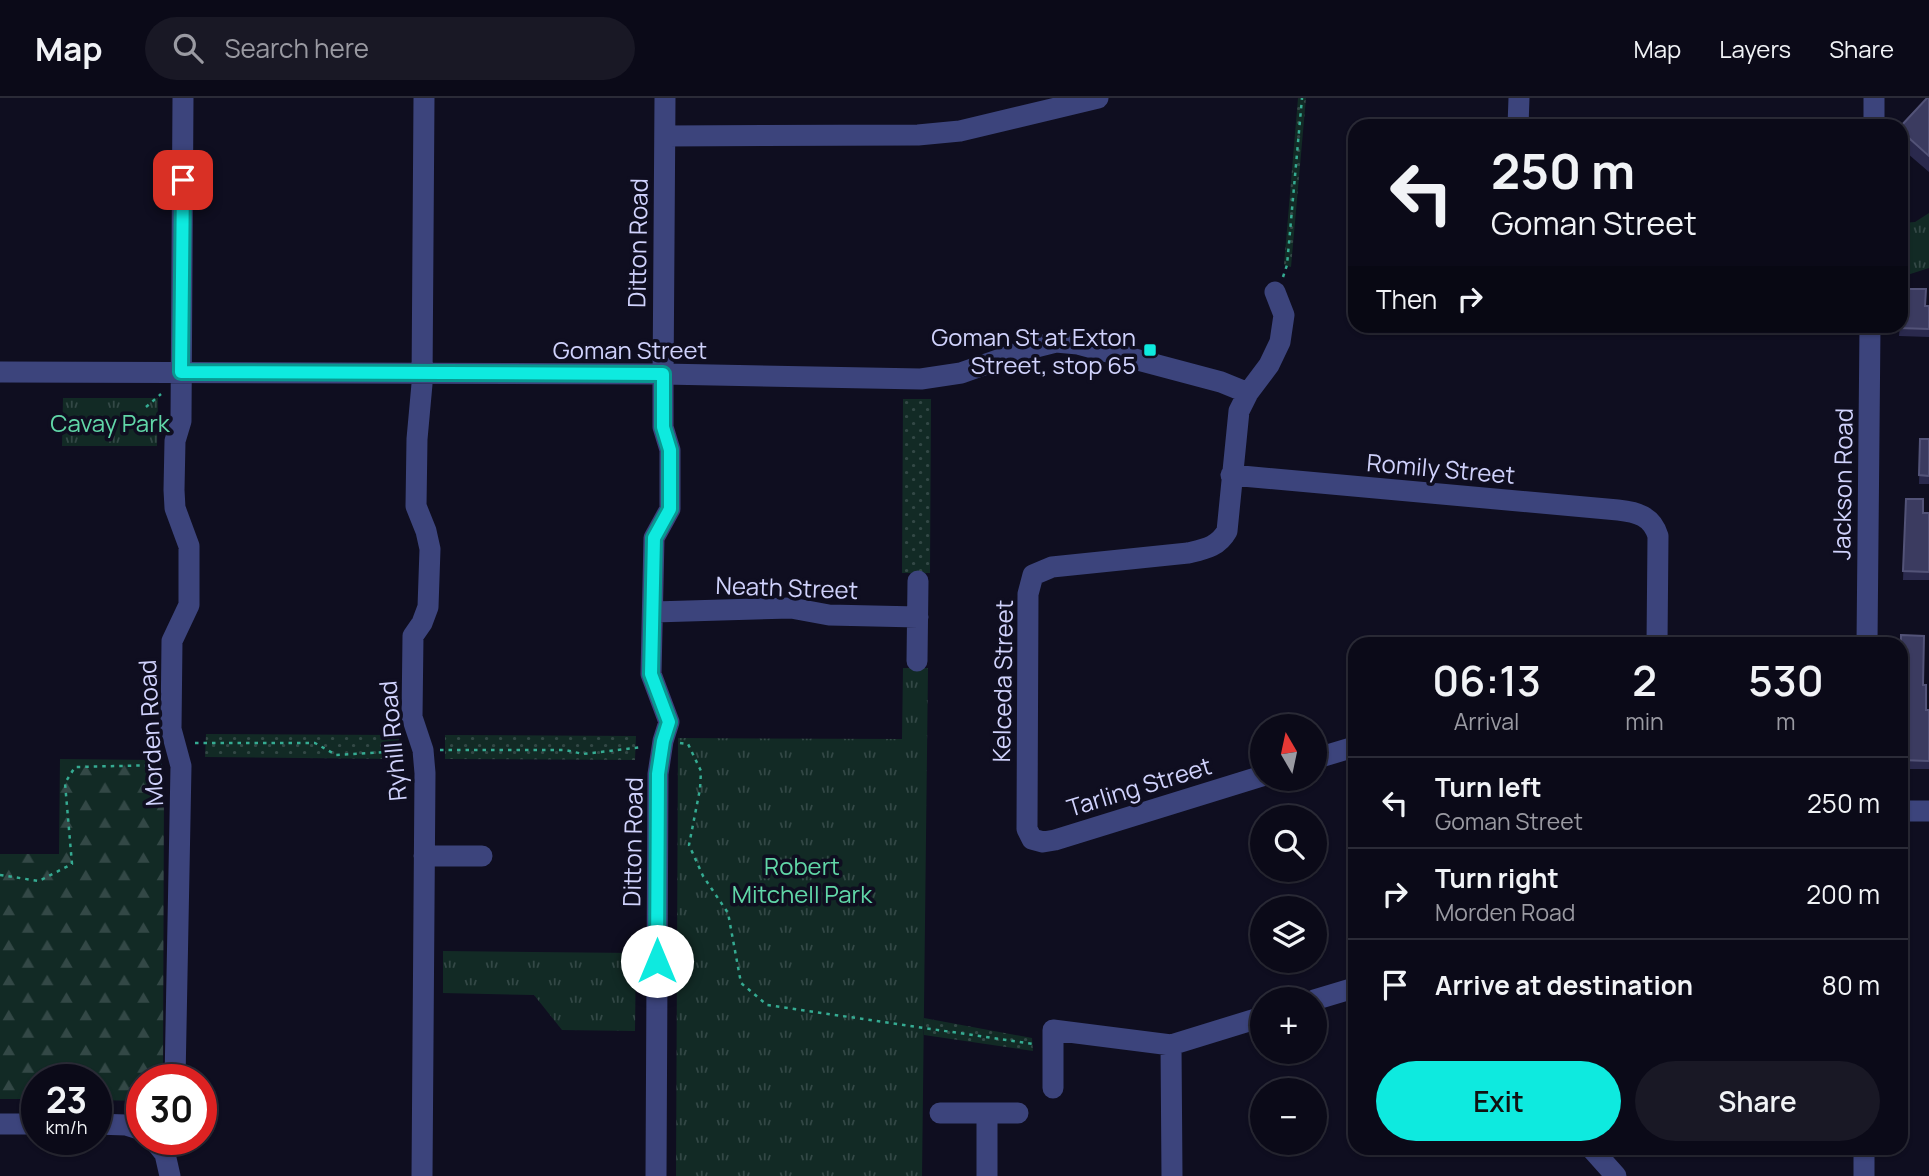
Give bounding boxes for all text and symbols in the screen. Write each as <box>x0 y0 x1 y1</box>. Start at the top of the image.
search box <box>145 17 635 80</box>
text: Map <box>35 26 103 71</box>
icon: search <box>169 29 207 67</box>
text: Search here <box>225 30 369 66</box>
text: Map <box>1634 32 1681 65</box>
text: Layers <box>1719 32 1791 65</box>
text: Share <box>1829 32 1894 65</box>
text: 250 m <box>1491 137 1635 204</box>
icon: left <box>1376 147 1467 238</box>
pin <box>153 150 213 210</box>
icon: arrive <box>164 161 202 199</box>
street label: Ditton Road <box>619 178 655 308</box>
text: Goman Street <box>1491 201 1697 245</box>
icon: right <box>1451 280 1489 318</box>
text: Then <box>1376 281 1437 317</box>
place label: Goman St at Exton Street, stop 65 <box>931 320 1136 381</box>
street label: Goman Street <box>553 333 707 366</box>
marker: Goman St at Exton Street, stop 65 <box>1142 342 1158 358</box>
park label: Cavay Park <box>50 406 171 439</box>
street label: Jackson Road <box>1824 408 1860 560</box>
street label: Romily Street <box>1365 445 1517 491</box>
street label: Neath Street <box>715 568 859 606</box>
street label: Kelceda Street <box>984 599 1020 763</box>
text: 06:13 <box>1432 651 1541 709</box>
text: 2 <box>1632 651 1657 709</box>
text: 530 <box>1748 651 1824 709</box>
street label: Morden Road <box>130 659 170 807</box>
street label: Ryhill Road <box>370 680 414 802</box>
text: Arrival <box>1454 705 1519 737</box>
text: min <box>1625 705 1664 737</box>
text: m <box>1776 705 1796 737</box>
north arrow <box>1250 714 1326 791</box>
map controls <box>1250 714 1327 1155</box>
street label: Tarling Street <box>1063 748 1215 824</box>
text: Turn left <box>1435 769 1542 805</box>
street label: Ditton Road <box>614 777 650 907</box>
icon: left <box>1376 784 1414 822</box>
text: 250 m <box>1807 785 1880 821</box>
button: search <box>1250 805 1327 882</box>
text: Goman Street <box>1435 805 1583 837</box>
park label: Robert Mitchell Park <box>732 849 873 910</box>
text: Turn right <box>1435 860 1559 896</box>
icon: right <box>1376 875 1414 913</box>
text: 200 m <box>1806 876 1880 912</box>
button: layers <box>1250 896 1327 973</box>
text: Morden Road <box>1435 896 1576 928</box>
position arrow <box>620 924 694 998</box>
icon: arrive <box>1376 966 1414 1004</box>
text: Arrive at destination <box>1435 967 1693 1003</box>
text: 80 m <box>1822 967 1880 1003</box>
button: + <box>1250 987 1327 1064</box>
button: Exit <box>1376 1061 1621 1141</box>
button: Share <box>1635 1061 1880 1141</box>
speed limit sign: 30 <box>126 1064 217 1155</box>
text: 23 <box>46 1076 87 1124</box>
button: − <box>1250 1078 1327 1155</box>
text: km/h <box>46 1115 87 1139</box>

